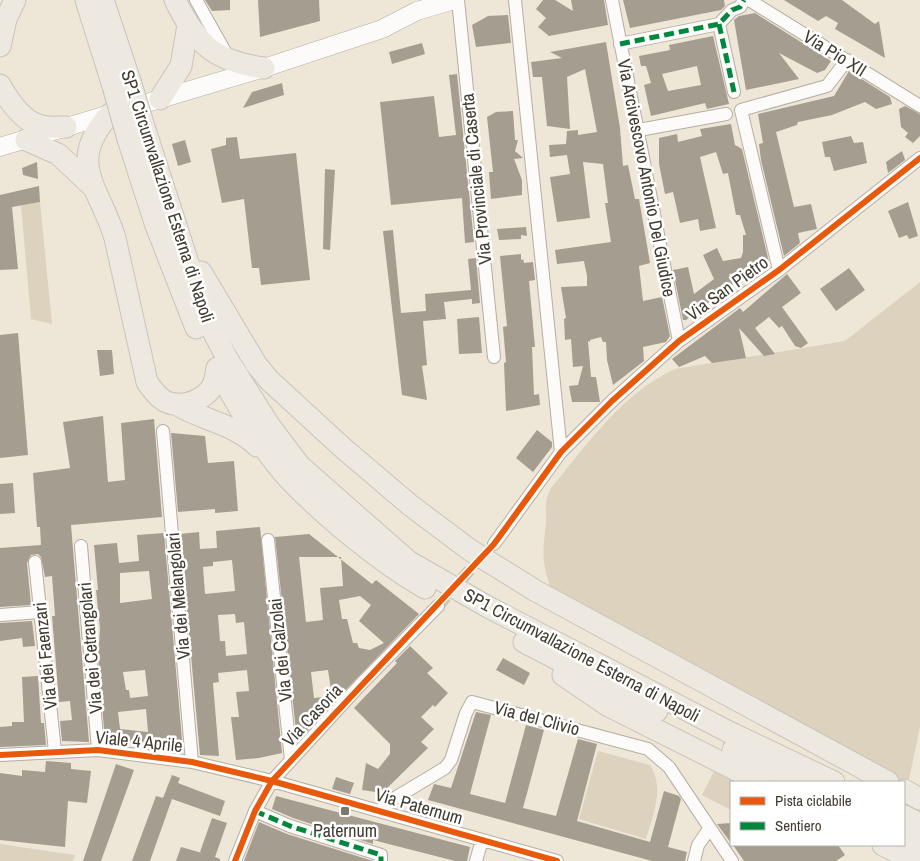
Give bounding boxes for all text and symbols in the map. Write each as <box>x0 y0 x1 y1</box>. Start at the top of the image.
street label: Via Pio XII <box>799 24 871 82</box>
street label: Via Arcivescovo Antonio Del Giudice <box>612 57 682 299</box>
street label: SP1 Circumvallazione Esterna di Napoli <box>115 67 221 325</box>
street label: Via Provinciale di Caserta <box>455 92 497 266</box>
street label: Via San Pietro <box>681 250 773 326</box>
street label: Via dei Melangolari <box>160 531 196 661</box>
street label: Via dei Cetrangolari <box>72 581 108 715</box>
street label: SP1 Circumvallazione Esterna di Napoli <box>460 582 704 728</box>
street label: Via dei Calzolai <box>262 597 298 703</box>
street label: Via dei Faenzari <box>27 601 63 711</box>
street label: Via Casoria <box>276 678 348 752</box>
street label: Via del Clivio <box>491 695 583 741</box>
street label: Viale 4 Aprile <box>94 724 184 758</box>
legend <box>730 781 905 846</box>
street label: Via Paternum <box>372 782 466 830</box>
text: Pista ciclabile <box>775 790 852 811</box>
marker: Paternum <box>339 805 351 817</box>
text: Sentiero <box>775 815 822 836</box>
place label: Paternum <box>313 818 377 843</box>

